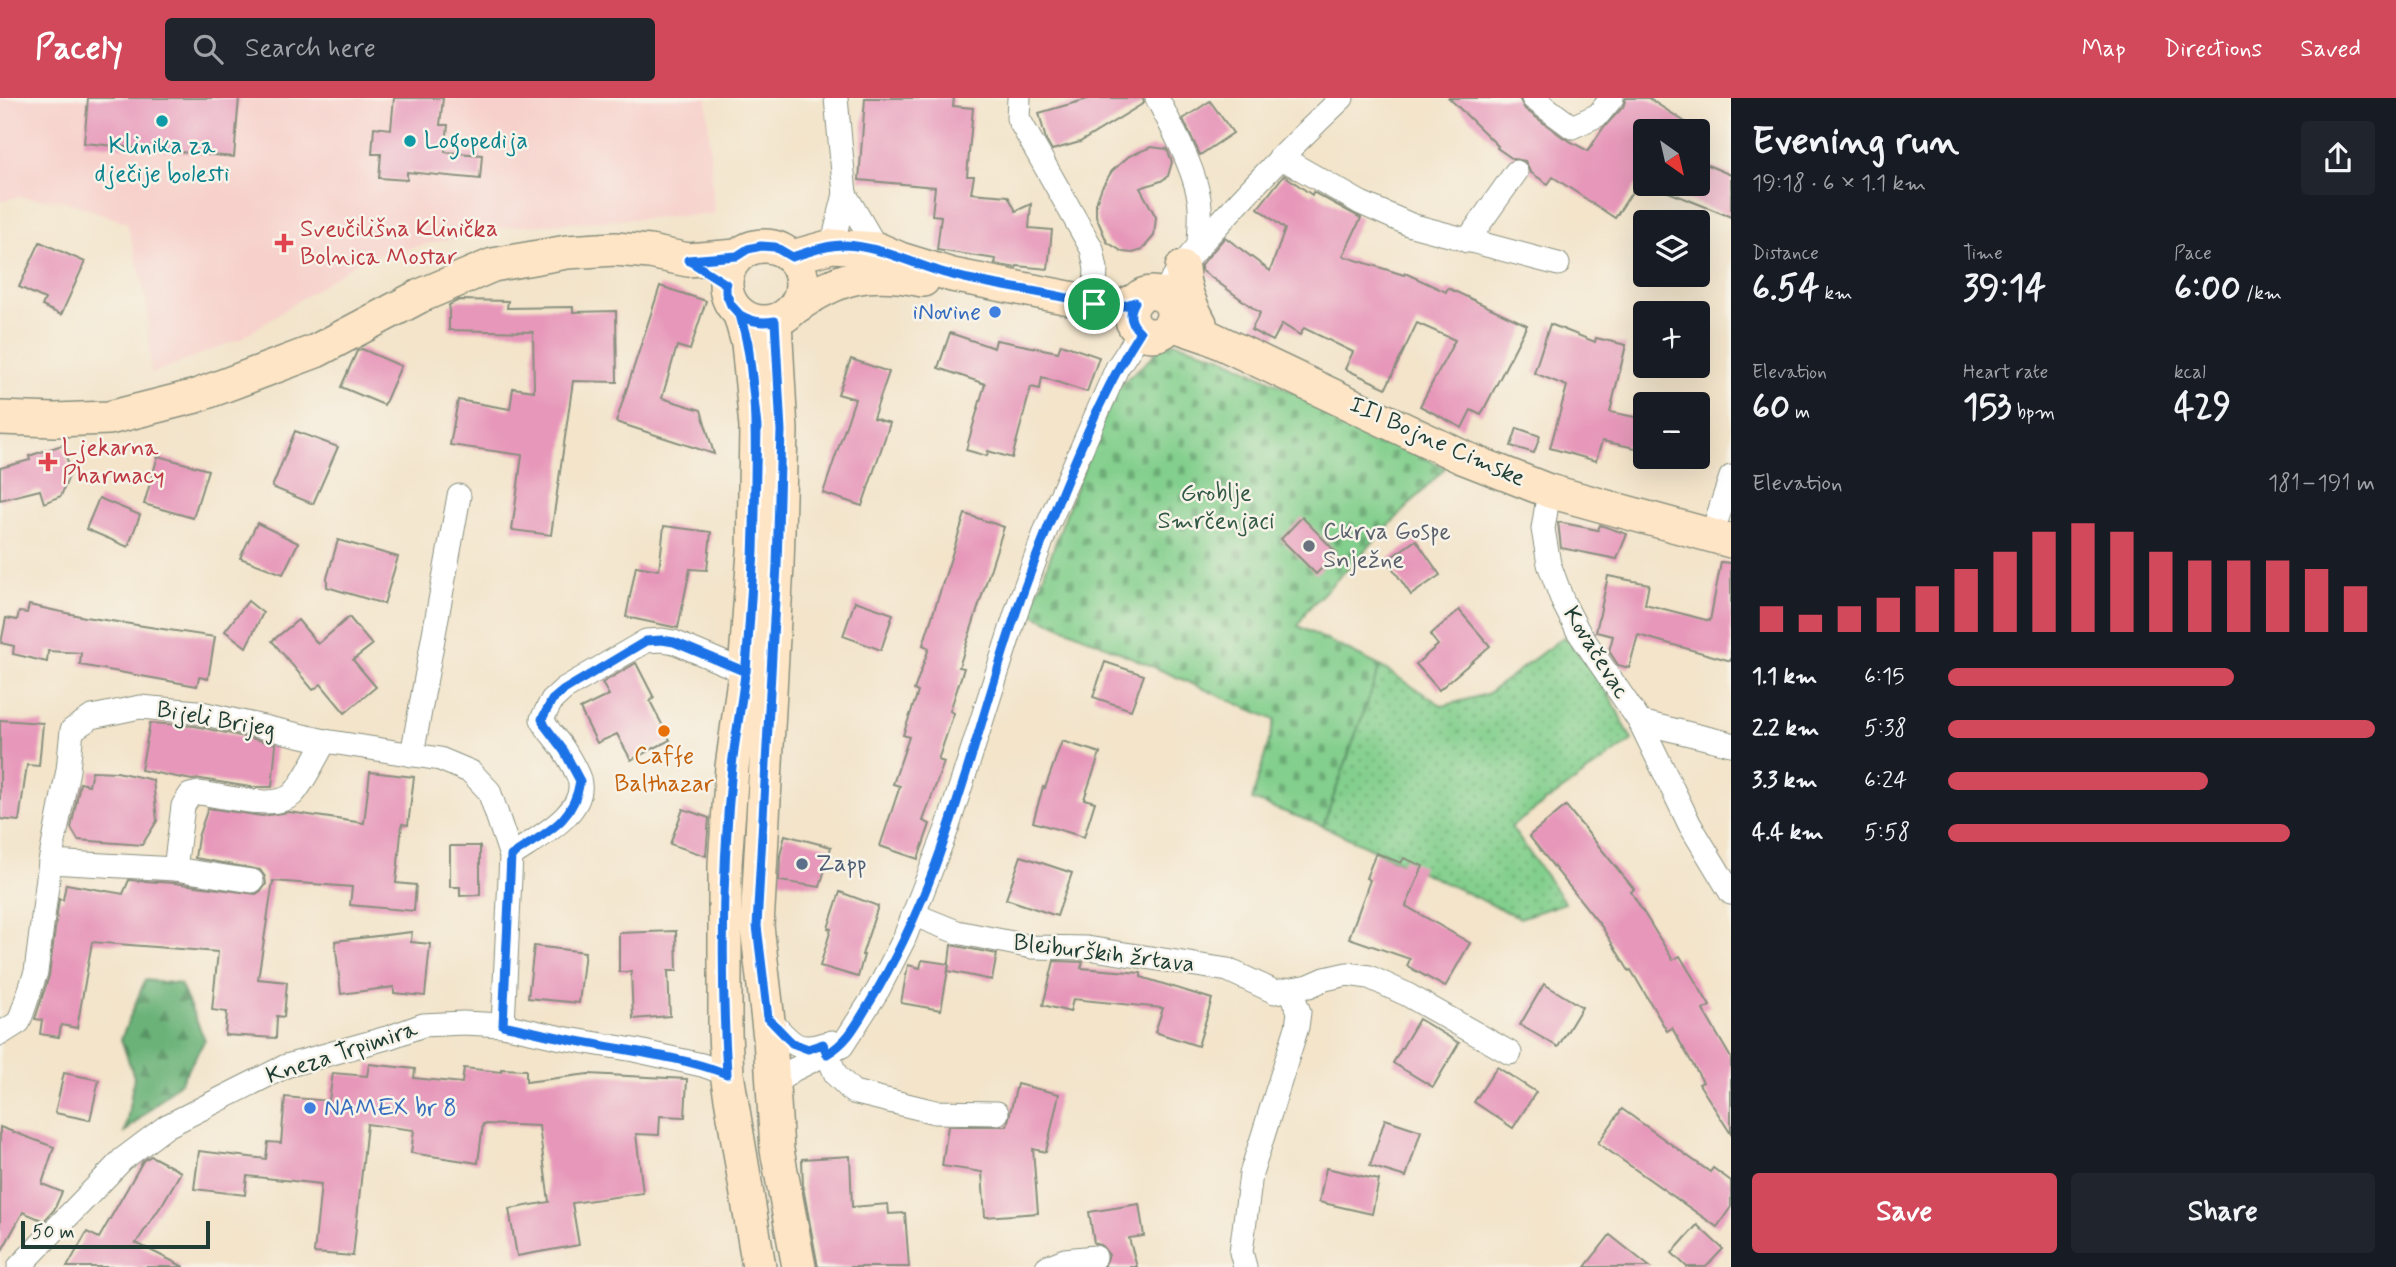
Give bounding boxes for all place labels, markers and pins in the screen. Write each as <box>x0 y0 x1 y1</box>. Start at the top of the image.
marker: Klinika za dječije bolesti <box>154 113 170 129</box>
place label: Logopedija <box>424 126 528 160</box>
place label: Klinika za dječije bolesti <box>95 131 229 190</box>
marker: Logopedija <box>402 133 418 149</box>
place label: Sveučilišna Klinička Bolnica Mostar <box>300 214 498 273</box>
marker: Sveučilišna Klinička Bolnica Mostar <box>274 233 294 253</box>
pin <box>1064 274 1124 334</box>
place label: iNovine <box>913 297 981 328</box>
marker: iNovine <box>987 304 1003 320</box>
place label: Ljekarna Pharmacy <box>62 433 165 492</box>
marker: Ljekarna Pharmacy <box>40 454 56 470</box>
place label: Ckrva Gospe Snježne <box>1323 517 1451 576</box>
marker: Ckrva Gospe Snježne <box>1301 538 1317 554</box>
marker: Caffe Balthazar <box>656 723 672 739</box>
place label: Caffe Balthazar <box>614 741 714 800</box>
place label: Zapp <box>816 849 866 880</box>
marker: Zapp <box>794 856 810 872</box>
place label: NAMEX br 8 <box>324 1093 457 1124</box>
marker: NAMEX br 8 <box>302 1100 318 1116</box>

